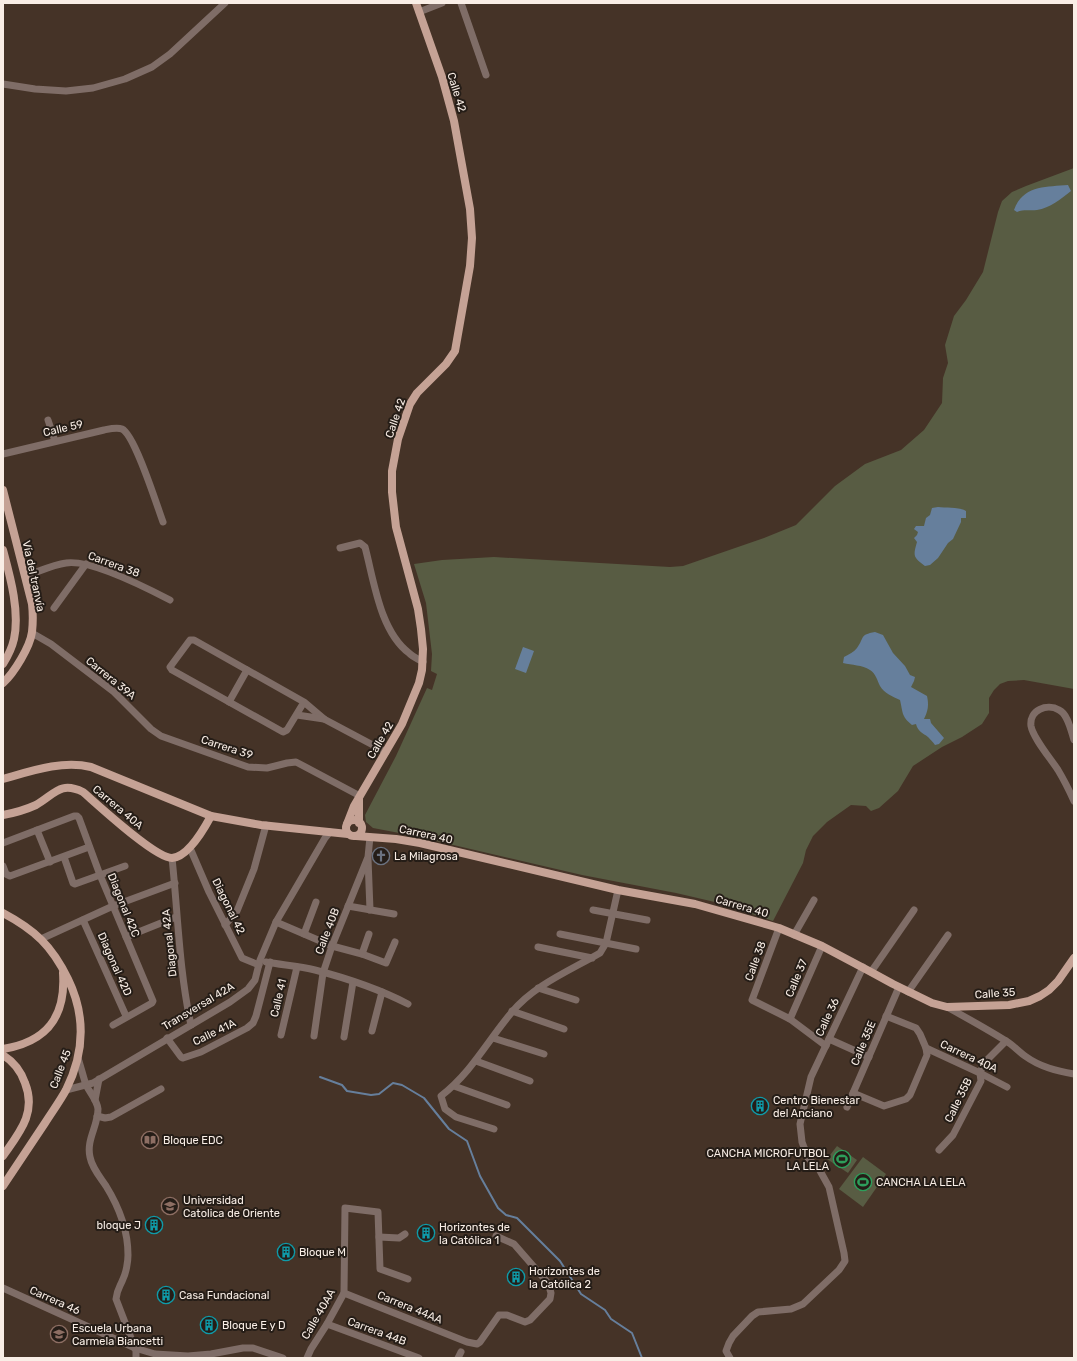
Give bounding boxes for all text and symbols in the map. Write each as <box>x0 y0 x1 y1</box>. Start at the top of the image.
street label: Calle 42 <box>444 71 469 114</box>
street label: Calle 42 <box>383 397 408 440</box>
street label: Calle 59 <box>42 418 84 439</box>
street label: Vía del tranvía <box>20 539 47 613</box>
street label: Carrera 38 <box>86 549 142 580</box>
street label: Carrera 39A <box>83 654 139 703</box>
street label: Calle 42 <box>365 719 396 761</box>
street label: Carrera 39 <box>199 733 254 762</box>
street label: Carrera 40A <box>90 783 146 833</box>
street label: Carrera 40 <box>398 822 454 847</box>
church icon: La Milagrosa <box>371 846 391 866</box>
place label: La Milagrosa <box>394 850 458 863</box>
street label: Diagonal 42C <box>105 871 142 939</box>
street label: Diagonal 42 <box>209 876 248 936</box>
street label: Carrera 40 <box>714 893 770 920</box>
street label: Calle 40B <box>313 906 342 956</box>
street label: Diagonal 42A <box>159 908 180 977</box>
street label: Diagonal 42D <box>95 930 134 998</box>
street label: Calle 38 <box>742 940 769 983</box>
street label: Calle 37 <box>783 957 810 999</box>
street label: Calle 41 <box>268 978 289 1019</box>
street label: Transversal 42A <box>160 980 237 1033</box>
street label: Calle 35 <box>974 986 1016 1001</box>
street label: Calle 36 <box>813 996 842 1038</box>
street label: Calle 41A <box>191 1016 238 1048</box>
street label: Calle 35E <box>848 1019 879 1068</box>
street label: Carrera 40A <box>938 1037 1000 1076</box>
street label: Calle 45 <box>47 1047 74 1091</box>
street label: Calle 35B <box>942 1076 975 1125</box>
place label: Centro Bienestar del Anciano <box>773 1094 860 1120</box>
building icon: Centro Bienestar del Anciano <box>750 1096 770 1116</box>
library icon: Bloque EDC <box>140 1130 160 1150</box>
place label: Bloque EDC <box>163 1134 223 1147</box>
place label: CANCHA MICROFUTBOL LA LELA <box>707 1147 830 1173</box>
sports icon: CANCHA MICROFUTBOL LA LELA <box>832 1149 852 1169</box>
sports icon: CANCHA LA LELA <box>853 1172 873 1192</box>
place label: CANCHA LA LELA <box>876 1176 966 1189</box>
place label: Universidad Catolica de Oriente <box>183 1194 280 1220</box>
school or university icon: Universidad Catolica de Oriente <box>160 1196 180 1216</box>
building icon: bloque J <box>144 1215 164 1235</box>
place label: bloque J <box>96 1219 141 1232</box>
place label: Horizontes de la Católica 1 <box>439 1221 510 1247</box>
building icon: Horizontes de la Católica 1 <box>416 1223 436 1243</box>
building icon: Bloque M <box>276 1242 296 1262</box>
place label: Bloque M <box>299 1246 346 1259</box>
place label: Horizontes de la Católica 2 <box>529 1265 600 1291</box>
building icon: Horizontes de la Católica 2 <box>506 1267 526 1287</box>
street label: Carrera 46 <box>27 1284 82 1318</box>
building icon: Casa Fundacional <box>156 1285 176 1305</box>
street label: Calle 40AA <box>299 1286 338 1342</box>
street label: Carrera 44AA <box>375 1288 445 1327</box>
place label: Casa Fundacional <box>179 1289 269 1302</box>
building icon: Bloque E y D <box>199 1315 219 1335</box>
street label: Carrera 44B <box>346 1315 408 1348</box>
place label: Bloque E y D <box>222 1319 286 1332</box>
place label: Escuela Urbana Carmela Biancetti <box>72 1322 163 1348</box>
school or university icon: Escuela Urbana Carmela Biancetti <box>49 1324 69 1344</box>

